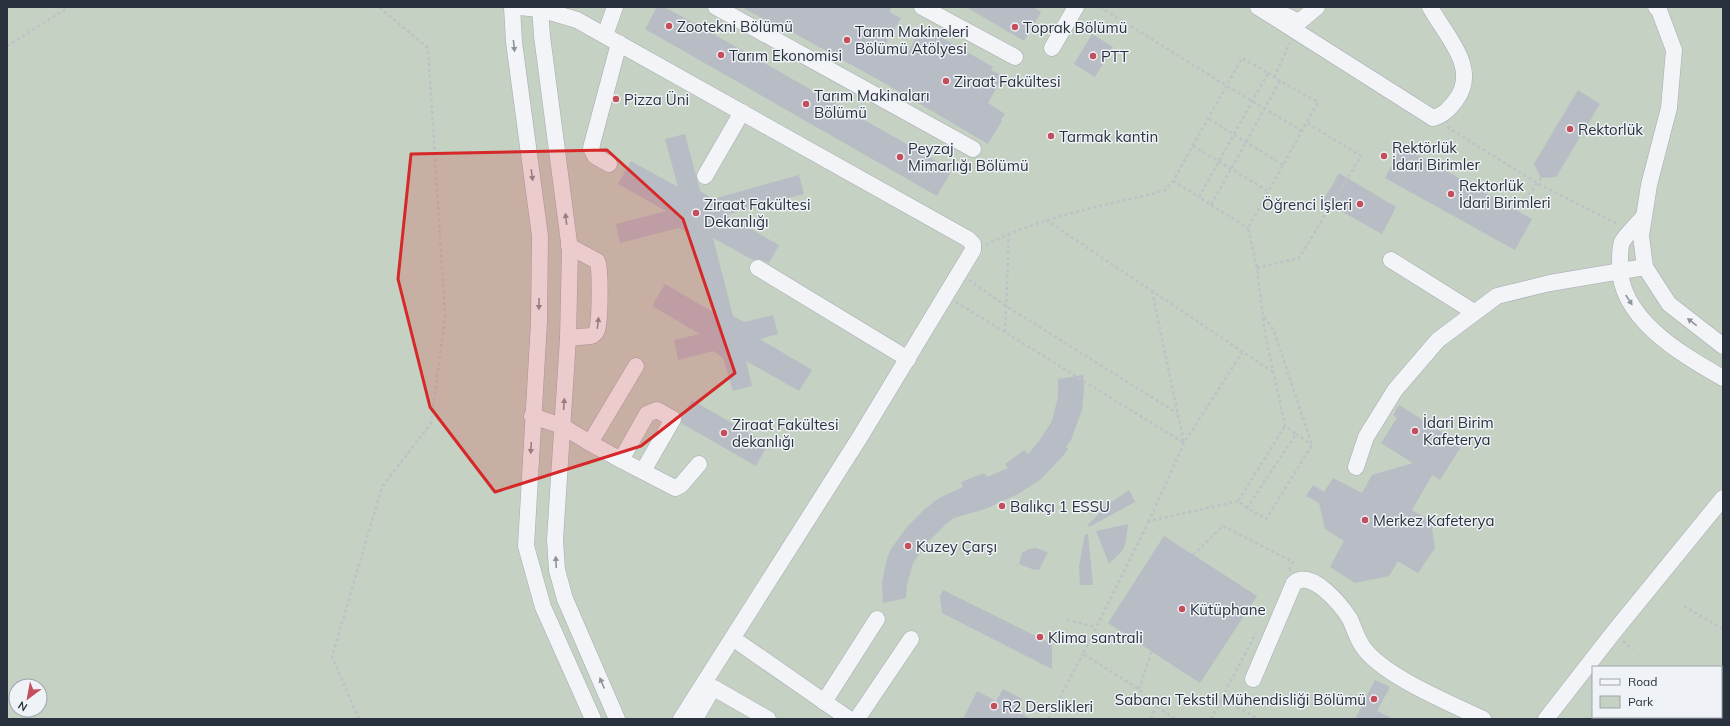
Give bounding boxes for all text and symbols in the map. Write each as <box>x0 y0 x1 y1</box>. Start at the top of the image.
place label: Zootekni Bölümü <box>677 17 793 36</box>
place label: Toprak Bölümü <box>1023 18 1127 37</box>
marker: Zootekni Bölümü <box>664 21 674 31</box>
place label: Tarım Makineleri Bölümü Atölyesi <box>855 22 969 58</box>
marker: Toprak Bölümü <box>1010 22 1020 32</box>
marker: Tarım Makineleri Bölümü Atölyesi <box>842 35 852 45</box>
one-way arrow <box>511 40 518 52</box>
place label: Tarım Ekonomisi <box>729 46 842 65</box>
place label: PTT <box>1101 47 1129 66</box>
marker: Tarım Ekonomisi <box>716 50 726 60</box>
marker: PTT <box>1088 51 1098 61</box>
place label: Ziraat Fakültesi <box>954 72 1060 91</box>
marker: Ziraat Fakültesi <box>941 76 951 86</box>
place label: Tarım Makinaları Bölümü <box>814 86 930 122</box>
place label: Pizza Üni <box>624 90 689 109</box>
marker: Pizza Üni <box>611 94 621 104</box>
marker: Tarım Makinaları Bölümü <box>801 99 811 109</box>
place label: Rektorlük <box>1578 120 1643 139</box>
marker: Rektorlük <box>1565 124 1575 134</box>
place label: Tarmak kantin <box>1059 127 1158 146</box>
marker: Tarmak kantin <box>1046 131 1056 141</box>
place label: Rektörlük İdari Birimler <box>1392 138 1481 174</box>
place label: Peyzaj Mimarlığı Bölümü <box>908 139 1029 175</box>
marker: Rektörlük İdari Birimler <box>1379 151 1389 161</box>
marker: Peyzaj Mimarlığı Bölümü <box>895 152 905 162</box>
one-way arrow <box>529 169 535 181</box>
place label: Rektorlük İdari Birimleri <box>1459 176 1551 212</box>
marker: Rektorlük İdari Birimleri <box>1446 189 1456 199</box>
place label: Ziraat Fakültesi Dekanlığı <box>704 195 810 231</box>
place label: Öğrenci İşleri <box>1262 195 1352 214</box>
marker: Öğrenci İşleri <box>1355 199 1365 209</box>
marker: Ziraat Fakültesi Dekanlığı <box>691 208 701 218</box>
one-way arrow <box>563 213 569 225</box>
one-way arrow <box>1625 295 1633 305</box>
one-way arrow <box>536 298 542 311</box>
one-way arrow <box>595 317 601 330</box>
one-way arrow <box>1687 317 1698 326</box>
one-way arrow <box>560 398 567 410</box>
place label: İdari Birim Kafeterya <box>1423 413 1494 449</box>
place label: Ziraat Fakültesi dekanlığı <box>732 415 838 451</box>
marker: İdari Birim Kafeterya <box>1410 426 1420 436</box>
marker: Ziraat Fakültesi dekanlığı <box>719 428 729 438</box>
one-way arrow <box>528 442 534 455</box>
place label: Balıkçı 1 ESSU <box>1010 497 1110 516</box>
marker: Balıkçı 1 ESSU <box>997 501 1007 511</box>
place label: Merkez Kafeterya <box>1373 511 1494 530</box>
marker: Merkez Kafeterya <box>1360 515 1370 525</box>
place label: Kuzey Çarşı <box>916 537 997 556</box>
marker: Kuzey Çarşı <box>903 541 913 551</box>
one-way arrow <box>553 556 560 568</box>
place label: Kütüphane <box>1190 600 1266 619</box>
marker: Kütüphane <box>1177 604 1187 614</box>
place label: Klima santrali <box>1048 628 1143 647</box>
marker: Klima santrali <box>1035 632 1045 642</box>
legend <box>1592 666 1722 718</box>
text: Road <box>1628 674 1657 689</box>
one-way arrow <box>599 677 606 689</box>
north arrow <box>8 678 48 718</box>
place label: Sabancı Tekstil Mühendisliği Bölümü <box>1115 690 1366 709</box>
marker: Sabancı Tekstil Mühendisliği Bölümü <box>1369 694 1379 704</box>
text: Park <box>1628 694 1654 709</box>
place label: R2 Derslikleri <box>1002 697 1093 716</box>
text: N <box>15 698 30 715</box>
marker: R2 Derslikleri <box>989 701 999 711</box>

